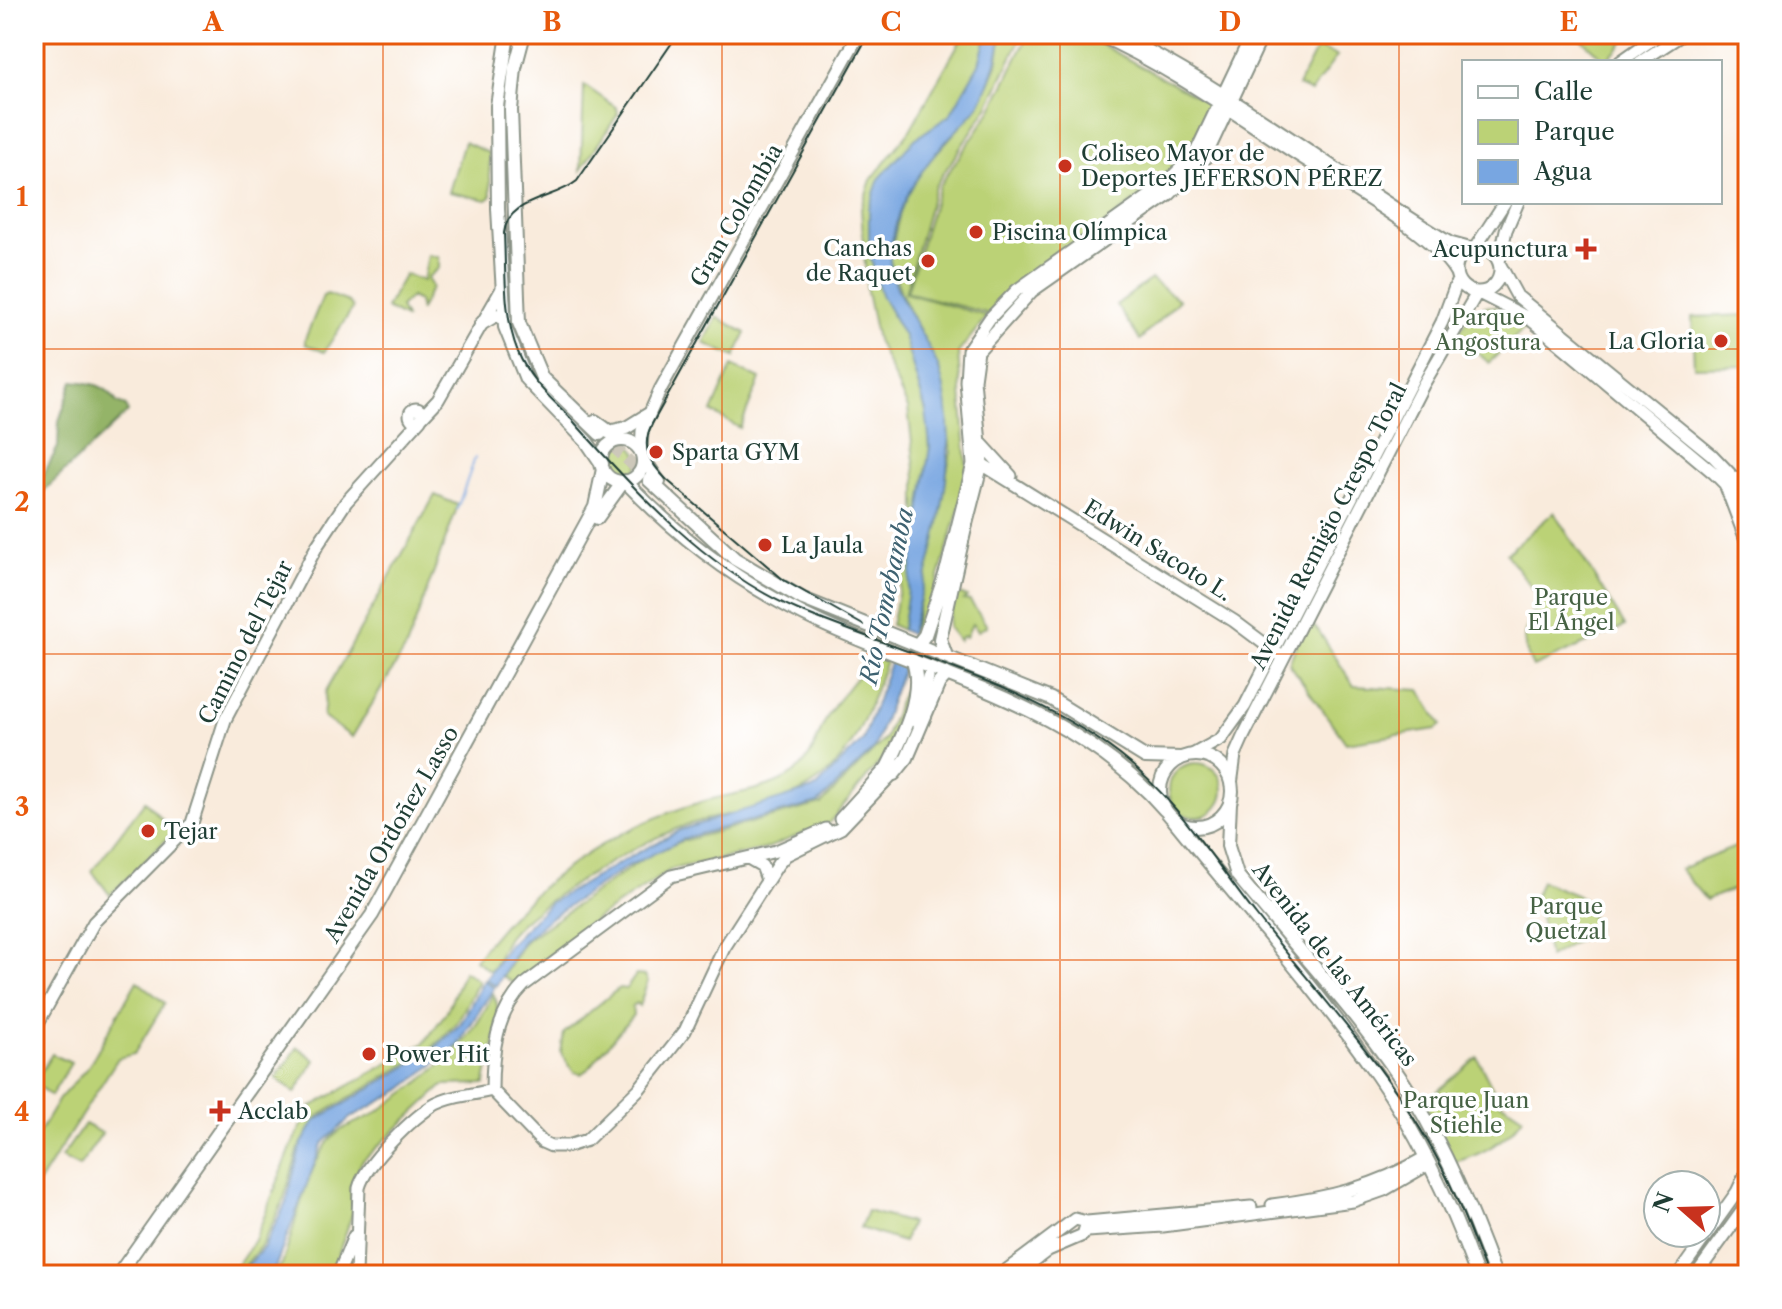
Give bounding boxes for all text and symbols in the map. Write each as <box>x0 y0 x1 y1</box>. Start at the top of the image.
text: A <box>202 6 224 38</box>
text: B <box>542 6 562 38</box>
text: C <box>881 6 901 38</box>
text: D <box>1219 6 1241 38</box>
text: E <box>1560 6 1578 38</box>
legend <box>1462 60 1722 204</box>
text: Calle <box>1534 77 1593 106</box>
text: Parque <box>1534 117 1615 146</box>
street label: Gran Colombia <box>685 139 788 292</box>
place label: Coliseo Mayor de Deportes JEFERSON PÉREZ <box>1081 140 1383 192</box>
marker: Coliseo Mayor de Deportes JEFERSON PÉREZ <box>1056 157 1074 175</box>
text: Agua <box>1533 157 1592 186</box>
text: 1 <box>16 181 28 213</box>
place label: Piscina Olímpica <box>992 219 1168 246</box>
marker: Piscina Olímpica <box>967 223 985 241</box>
place label: Canchas de Raquet <box>806 235 912 287</box>
place label: Acupunctura <box>1431 236 1568 263</box>
marker: Acupunctura <box>1575 238 1597 260</box>
marker: Canchas de Raquet <box>919 252 937 270</box>
park label: Parque Angostura <box>1434 304 1542 356</box>
place label: La Gloria <box>1608 328 1705 355</box>
marker: La Gloria <box>1712 332 1730 350</box>
street label: Avenida Remigio Crespo Toral <box>1244 378 1413 675</box>
place label: Sparta GYM <box>672 439 800 466</box>
marker: Sparta GYM <box>647 443 665 461</box>
text: 2 <box>14 486 30 518</box>
street label: Edwin Sacoto L. <box>1079 494 1237 607</box>
water label: Río Tomebamba <box>853 505 919 689</box>
place label: La Jaula <box>781 532 864 559</box>
marker: La Jaula <box>756 536 774 554</box>
street label: Camino del Tejar <box>193 556 298 729</box>
park label: Parque El Ángel <box>1527 584 1615 636</box>
street label: Avenida Ordoñez Lasso <box>318 721 464 948</box>
text: 3 <box>15 791 29 823</box>
place label: Tejar <box>164 818 218 845</box>
marker: Tejar <box>139 822 157 840</box>
street label: Avenida de las Américas <box>1246 856 1423 1072</box>
park label: Parque Quetzal <box>1525 893 1607 945</box>
place label: Power Hit <box>385 1041 490 1068</box>
marker: Power Hit <box>360 1045 378 1063</box>
park label: Parque Juan Stiehle <box>1403 1087 1529 1139</box>
text: 4 <box>14 1096 30 1128</box>
place label: Acclab <box>237 1098 308 1125</box>
marker: Acclab <box>209 1100 231 1122</box>
north arrow <box>1642 1169 1722 1249</box>
text: N <box>1648 1189 1680 1216</box>

